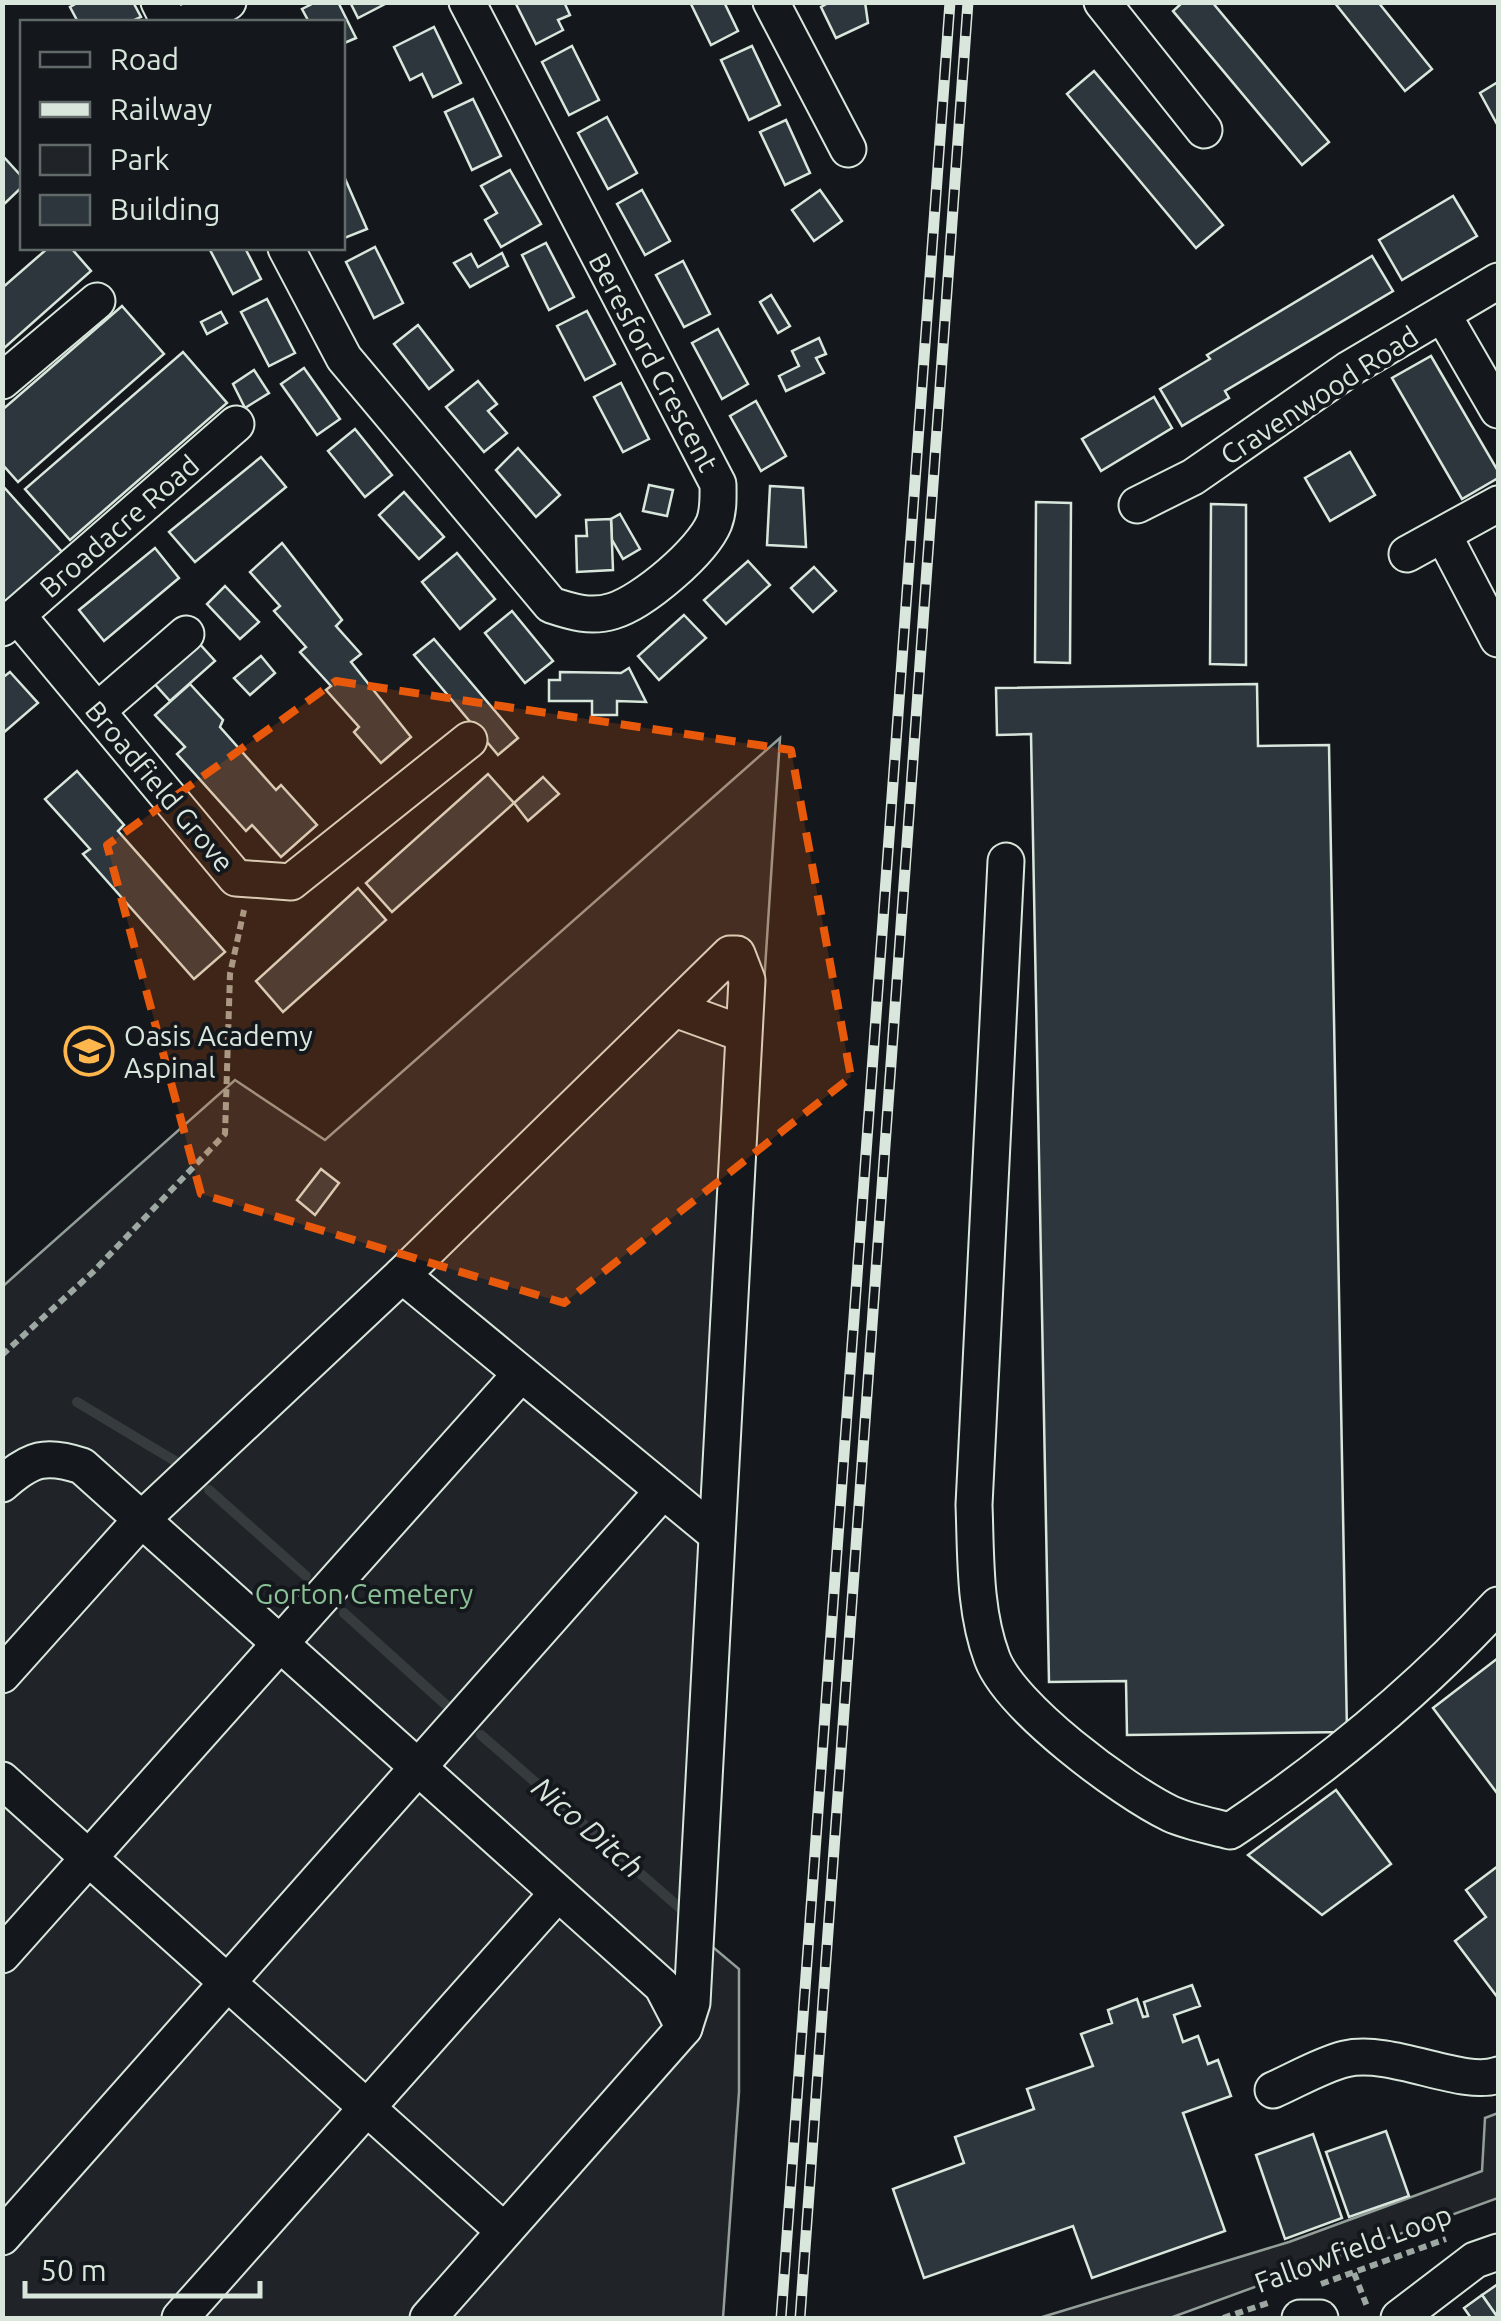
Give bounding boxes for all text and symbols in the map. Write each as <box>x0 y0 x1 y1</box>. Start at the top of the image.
legend <box>20 20 345 250</box>
text: Road <box>110 42 179 76</box>
text: Railway <box>110 92 212 126</box>
text: Park <box>110 142 170 176</box>
text: Building <box>110 192 221 226</box>
street label: Beresford Crescent <box>583 248 725 476</box>
street label: Cravenwood Road <box>1215 320 1423 470</box>
street label: Broadacre Road <box>33 449 205 603</box>
street label: Broadfield Grove <box>80 694 240 878</box>
place label: Oasis Academy Aspinal <box>124 1020 313 1083</box>
school or university icon: Oasis Academy Aspinal <box>63 1025 115 1077</box>
park label: Gorton Cemetery <box>255 1578 473 1609</box>
water label: Nico Ditch <box>526 1770 650 1884</box>
street label: Fallowfield Loop <box>1250 2198 1456 2298</box>
scale bar <box>25 2236 260 2298</box>
text: 50 m <box>40 2253 107 2287</box>

